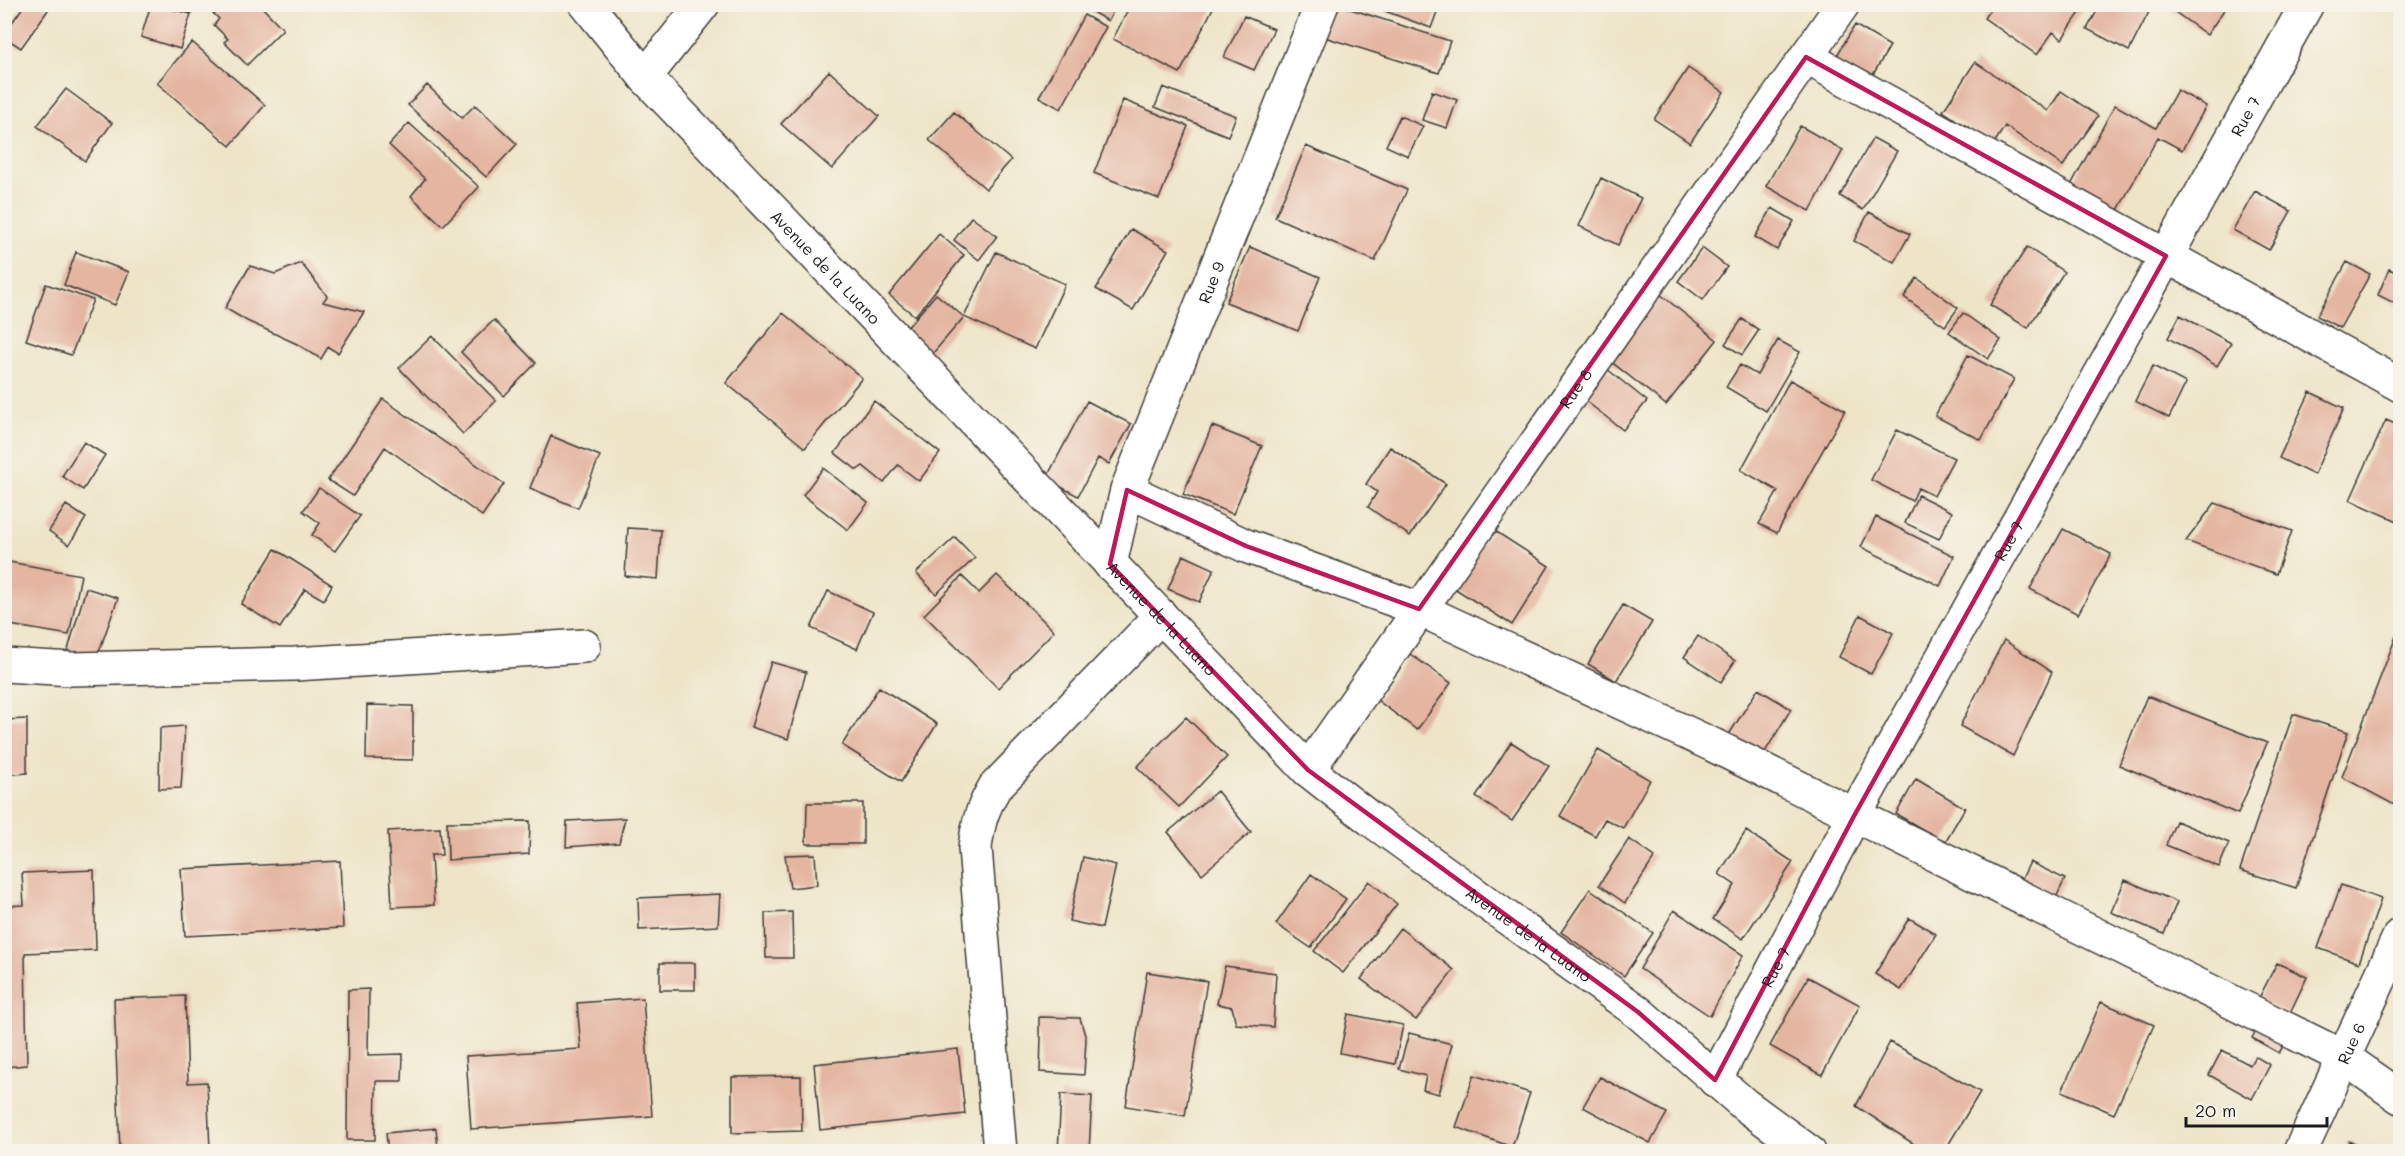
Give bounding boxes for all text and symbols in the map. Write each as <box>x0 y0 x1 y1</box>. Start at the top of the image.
street label: Rue 7 <box>2225 92 2264 140</box>
street label: Avenue de la Luano <box>767 205 886 328</box>
street label: Rue 9 <box>1193 258 1228 306</box>
street label: Rue 8 <box>1554 364 1596 412</box>
street label: Rue 7 <box>1988 516 2027 564</box>
street label: Avenue de la Luano <box>1103 556 1222 679</box>
street label: Avenue de la Luano <box>1462 881 1596 986</box>
street label: Rue 7 <box>1755 943 1794 991</box>
street label: Rue 6 <box>2332 1019 2369 1067</box>
scale bar <box>2186 1090 2327 1128</box>
text: 20 m <box>2195 1098 2236 1122</box>

